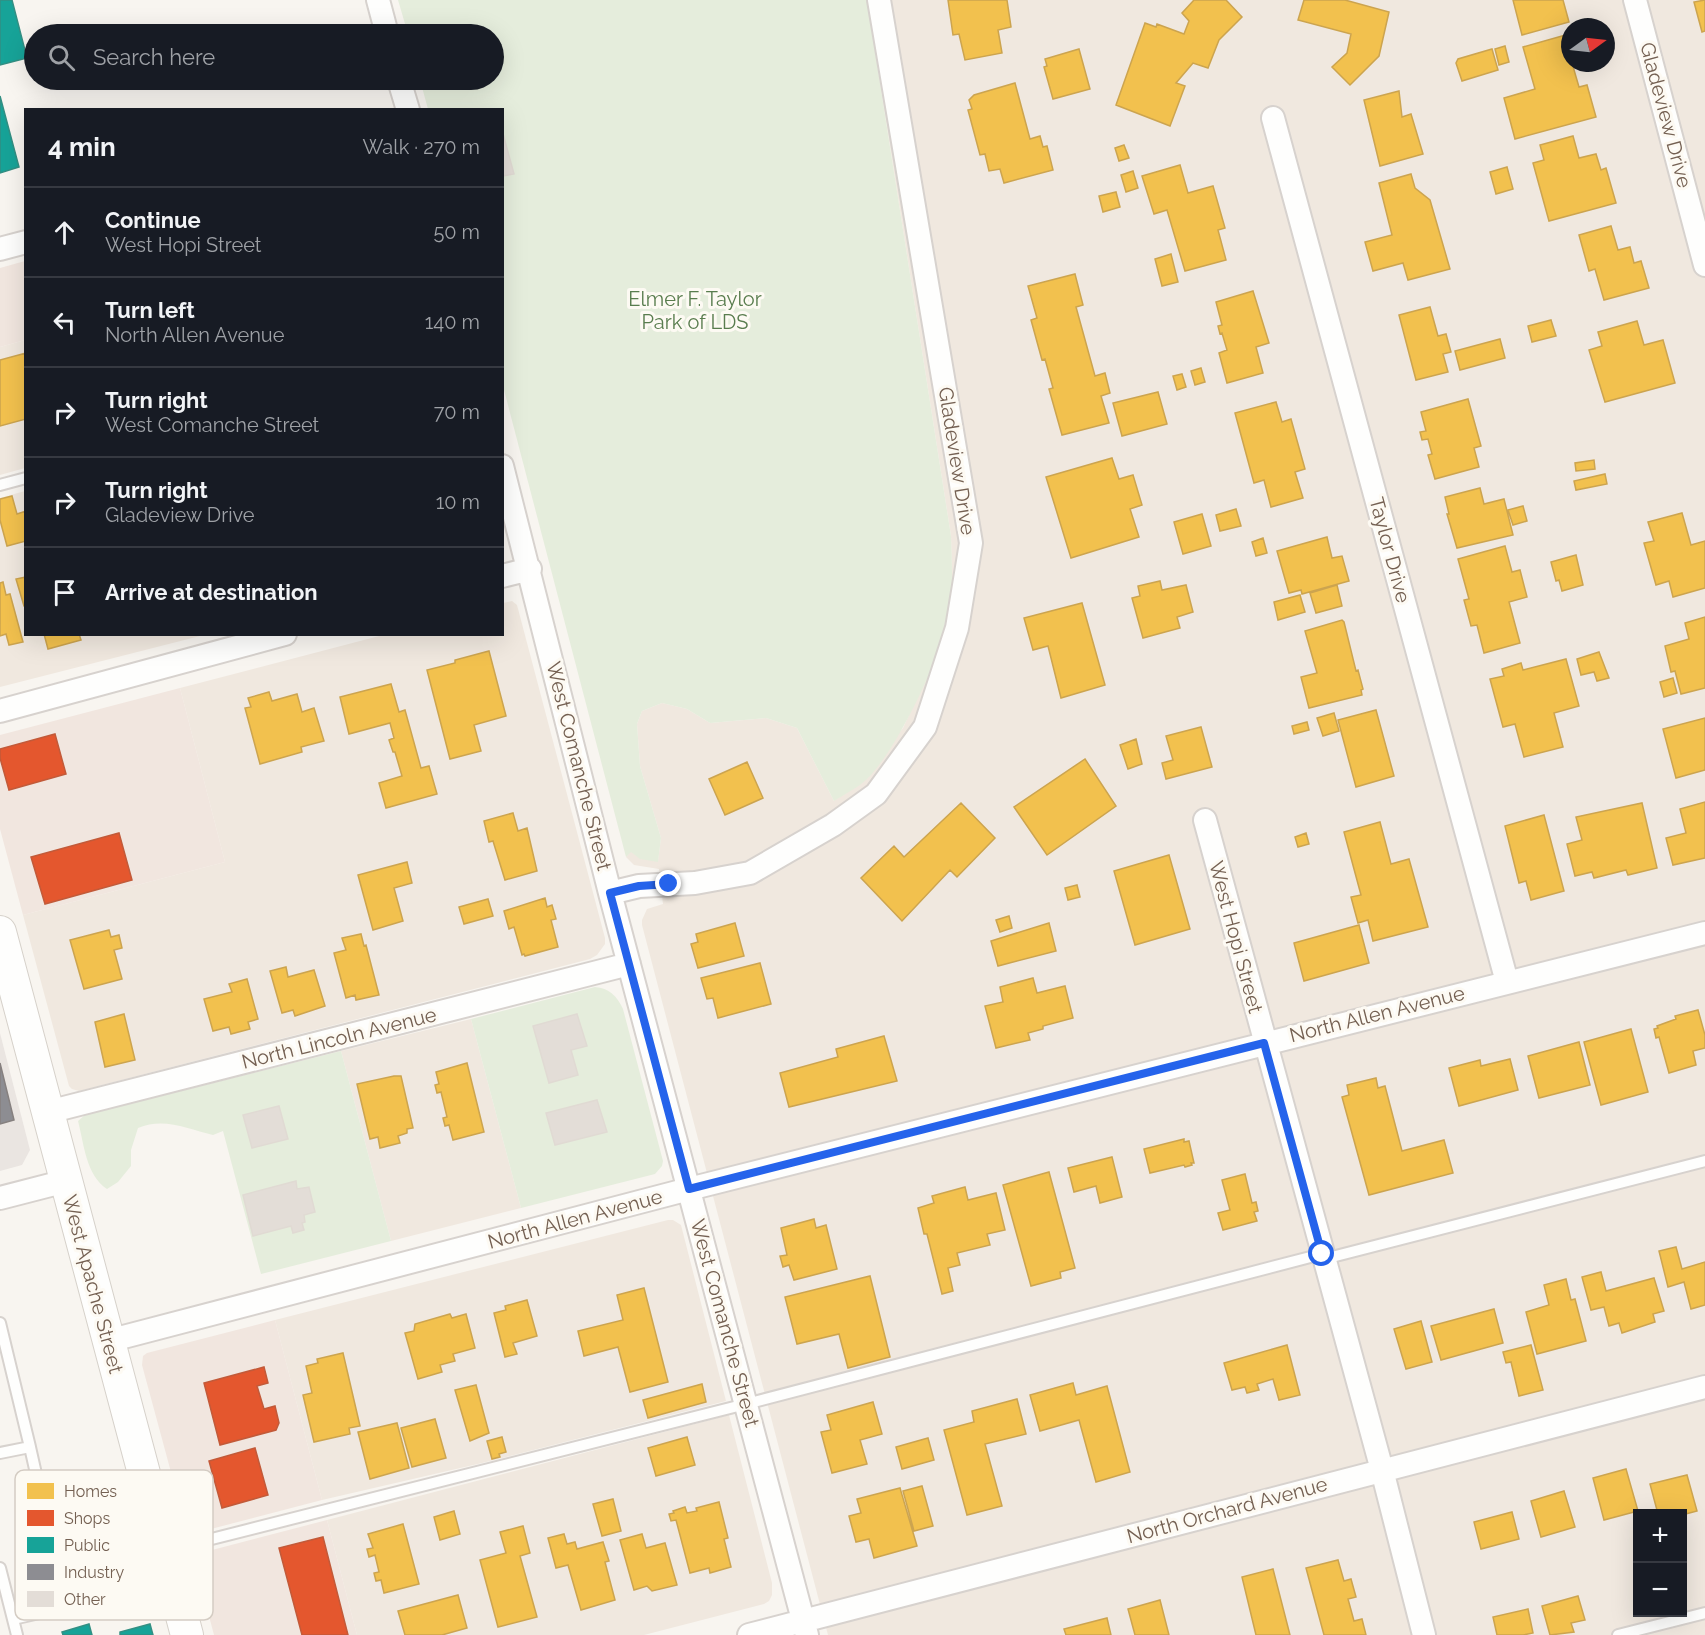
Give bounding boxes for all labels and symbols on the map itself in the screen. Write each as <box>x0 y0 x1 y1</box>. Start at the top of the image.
north arrow <box>1561 18 1615 72</box>
street label: Gladeview Drive <box>1635 40 1697 191</box>
park label: Elmer F. Taylor Park of LDS <box>628 287 762 334</box>
street label: Gladeview Drive <box>933 385 981 537</box>
street label: Taylor Drive <box>1364 495 1416 606</box>
street label: West Comanche Street <box>541 659 617 873</box>
street label: West Hopi Street <box>1204 858 1268 1016</box>
route end <box>655 870 681 896</box>
street label: North Allen Avenue <box>1287 981 1467 1047</box>
street label: North Lincoln Avenue <box>239 1002 439 1074</box>
street label: North Allen Avenue <box>485 1184 665 1254</box>
street label: West Apache Street <box>58 1192 128 1376</box>
street label: West Comanche Street <box>686 1216 764 1430</box>
route start <box>1308 1240 1334 1266</box>
legend <box>15 1470 213 1620</box>
street label: North Orchard Avenue <box>1124 1472 1330 1548</box>
text: Homes <box>64 1482 117 1501</box>
text: Shops <box>64 1509 110 1528</box>
text: Public <box>64 1536 110 1555</box>
text: Industry <box>64 1563 124 1582</box>
text: Other <box>64 1590 106 1609</box>

